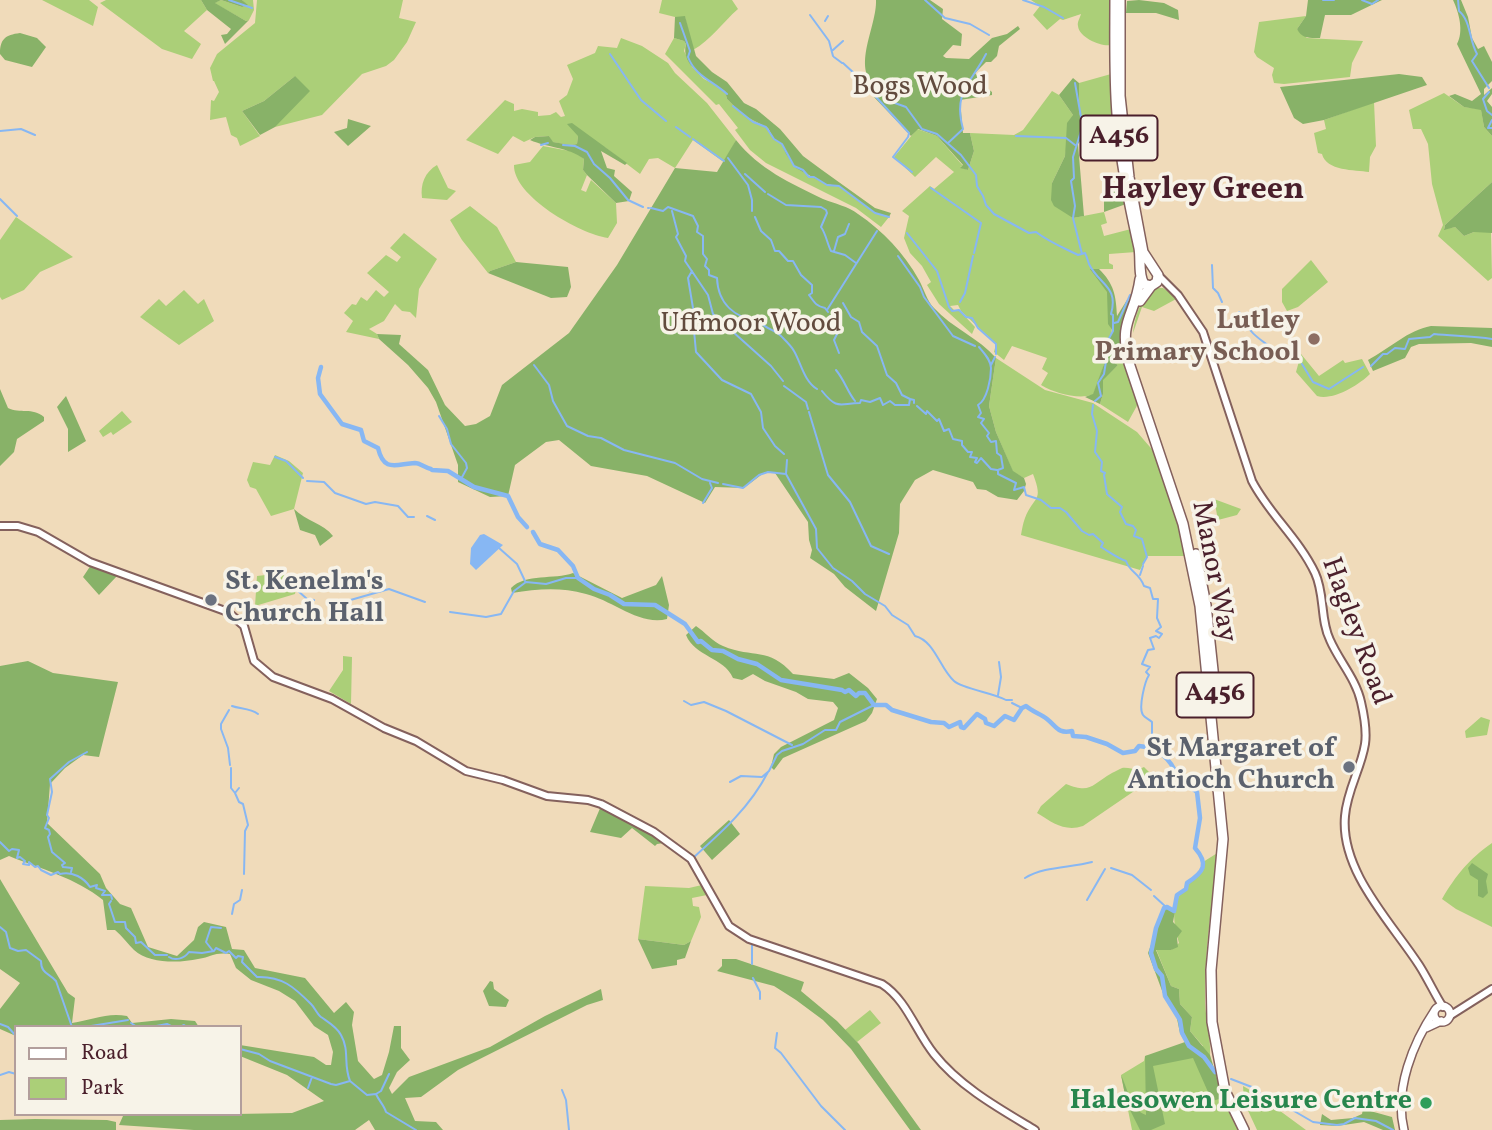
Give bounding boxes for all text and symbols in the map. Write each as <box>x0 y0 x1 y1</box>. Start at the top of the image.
park label: Bogs Wood <box>852 72 988 106</box>
road number: A456 <box>1080 116 1158 160</box>
district label: Hayley Green <box>1102 173 1304 211</box>
place label: Lutley Primary School <box>1094 306 1300 372</box>
park label: Uffmoor Wood <box>661 309 841 343</box>
marker: Lutley Primary School <box>1306 331 1322 347</box>
street label: Manor Way <box>1182 498 1242 646</box>
street label: Hagley Road <box>1312 554 1396 710</box>
place label: St. Kenelm's Church Hall <box>225 567 384 633</box>
marker: St. Kenelm's Church Hall <box>203 592 219 608</box>
road number: A456 <box>1176 673 1254 718</box>
place label: St Margaret of Antioch Church <box>1127 734 1335 800</box>
marker: St Margaret of Antioch Church <box>1341 759 1357 775</box>
legend <box>14 1025 242 1116</box>
text: Road <box>81 1039 128 1068</box>
text: Park <box>81 1074 124 1103</box>
place label: Halesowen Leisure Centre <box>1070 1086 1412 1120</box>
marker: Halesowen Leisure Centre <box>1418 1095 1434 1111</box>

